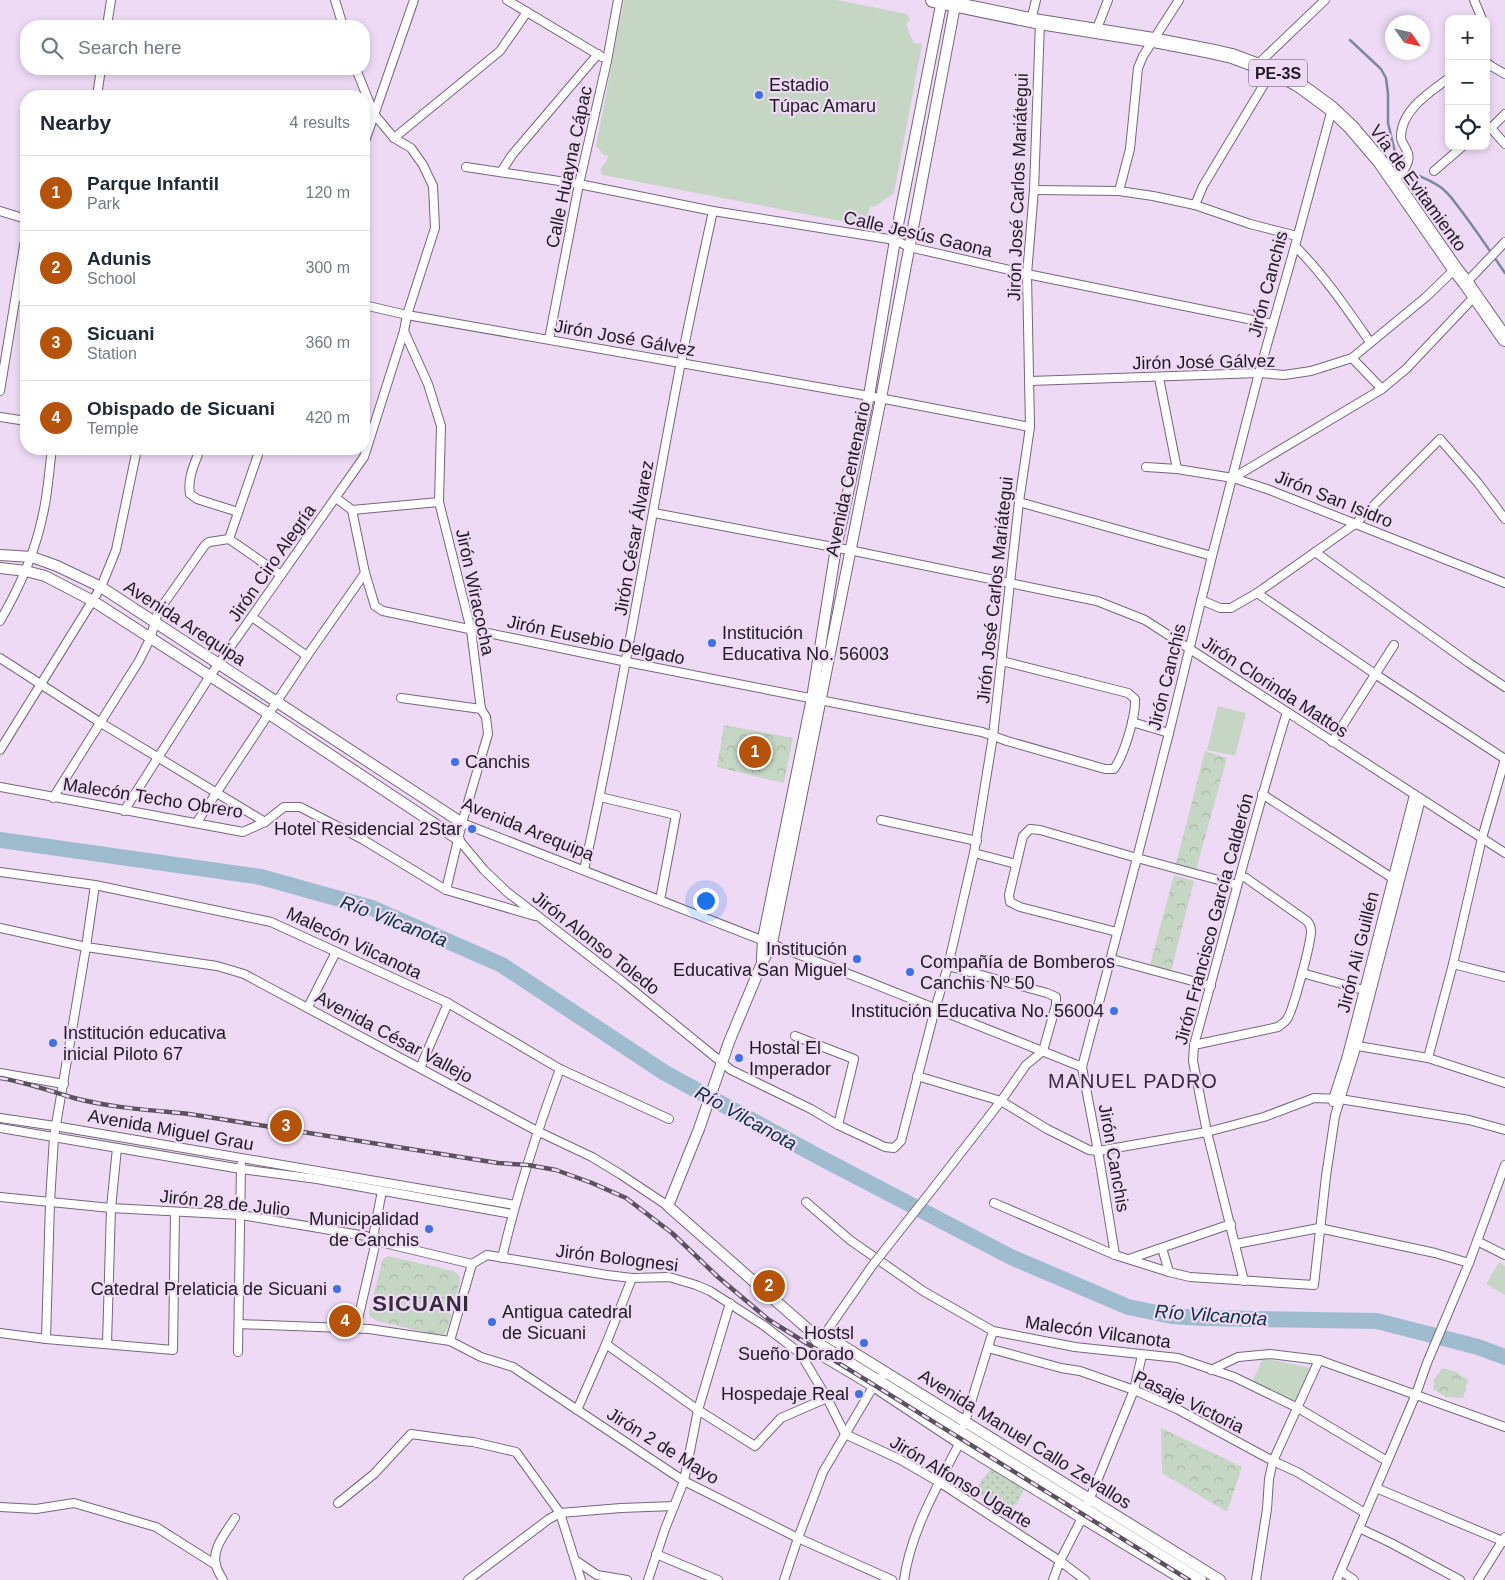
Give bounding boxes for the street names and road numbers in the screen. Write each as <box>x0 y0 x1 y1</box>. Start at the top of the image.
road number: PE-3S <box>1249 59 1307 86</box>
street label: Jirón José Carlos Mariátegui <box>1004 73 1032 301</box>
street label: Calle Huayna Cápac <box>542 84 596 250</box>
street label: Vía de Evitamiento <box>1366 121 1470 255</box>
street label: Calle Jesús Gaona <box>842 207 995 261</box>
street label: Jirón Canchis <box>1244 229 1292 339</box>
street label: Jirón José Gálvez <box>553 316 697 360</box>
street label: Jirón José Gálvez <box>1132 351 1276 373</box>
street label: Avenida Centenario <box>822 400 874 558</box>
street label: Jirón César Álvarez <box>611 459 657 617</box>
street label: Jirón San Isidro <box>1272 466 1396 532</box>
street label: Jirón José Carlos Mariátegui <box>973 476 1017 704</box>
street label: Jirón Ciro Alegría <box>224 500 320 625</box>
street label: Jirón Wiracocha <box>452 527 498 658</box>
street label: Avenida Arequipa <box>121 576 250 670</box>
street label: Jirón Eusebio Delgado <box>505 611 687 669</box>
street label: Jirón Canchis <box>1144 622 1190 732</box>
street label: Jirón Clorinda Mattos <box>1198 632 1352 742</box>
street label: Malecón Techo Obrero <box>62 774 244 822</box>
street label: Jirón Francisco García Calderón <box>1171 791 1257 1047</box>
street label: Avenida Arequipa <box>459 793 598 865</box>
street label: Jirón Alonso Toledo <box>528 887 664 999</box>
street label: Jirón Ali Guillén <box>1333 889 1383 1015</box>
street label: Malecón Vilcanota <box>283 903 426 983</box>
street label: Avenida César Vallejo <box>312 987 476 1087</box>
street label: Jirón Canchis <box>1095 1103 1133 1213</box>
street label: Avenida Miguel Grau <box>87 1106 255 1154</box>
street label: Jirón 28 de Julio <box>159 1186 291 1220</box>
street label: Jirón Bolognesi <box>555 1241 679 1275</box>
street label: Malecón Vilcanota <box>1024 1312 1173 1352</box>
street label: Avenida Manuel Callo Zevallos <box>915 1365 1135 1513</box>
street label: Pasaje Victoria <box>1131 1367 1248 1438</box>
street label: Jirón 2 de Mayo <box>603 1404 723 1488</box>
street label: Jirón Alfonso Ugarte <box>886 1432 1036 1532</box>

